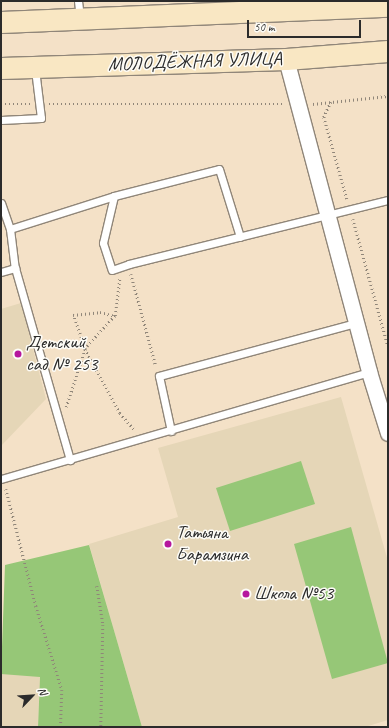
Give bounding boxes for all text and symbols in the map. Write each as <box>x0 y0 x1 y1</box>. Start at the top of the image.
scale bar <box>249 12 363 38</box>
text: 50 m <box>254 19 274 35</box>
street label: МОЛОДЁЖНАЯ УЛИЦА <box>108 48 282 76</box>
place label: Детский сад № 253 <box>26 332 98 376</box>
marker: Детский сад № 253 <box>13 349 23 359</box>
place label: Татьяна Барамзина <box>176 522 248 566</box>
marker: Татьяна Барамзина <box>163 539 173 549</box>
place label: Школа №53 <box>254 583 333 605</box>
marker: Школа №53 <box>241 589 251 599</box>
north arrow <box>12 676 52 716</box>
text: N <box>35 685 51 697</box>

